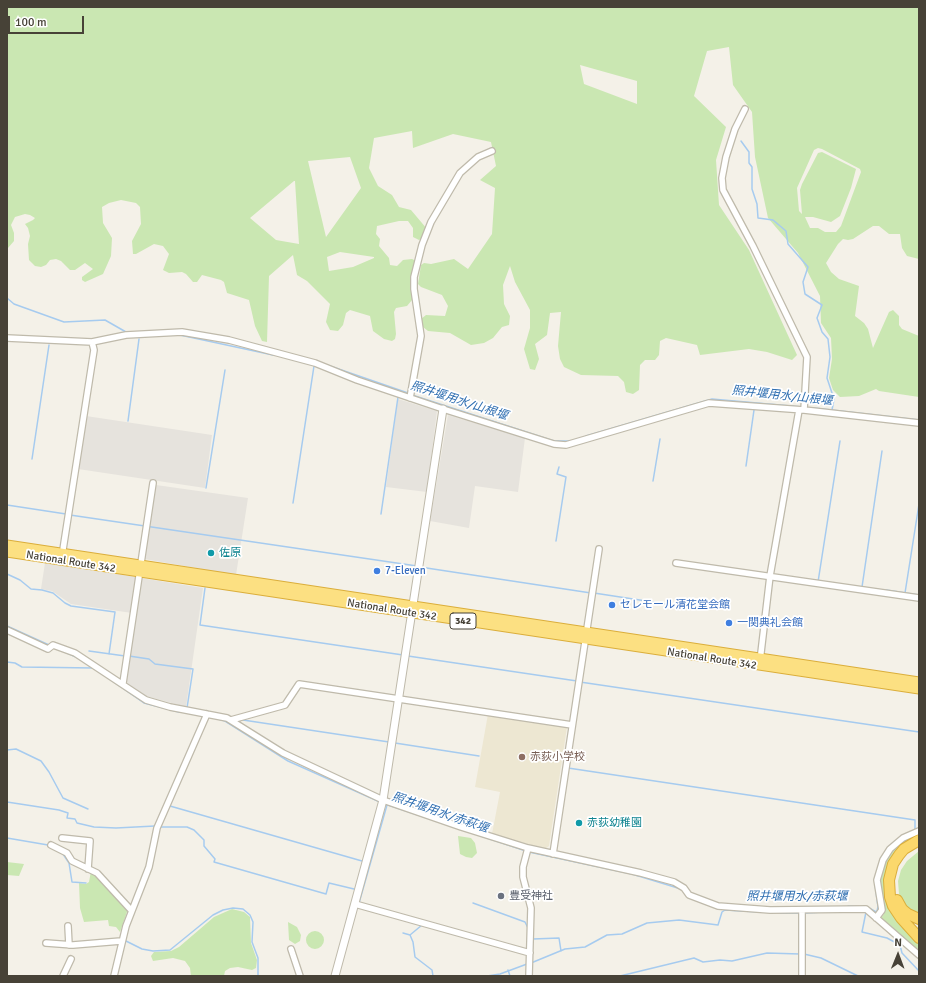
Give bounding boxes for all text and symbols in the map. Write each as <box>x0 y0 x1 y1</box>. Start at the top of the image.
scale bar <box>10 8 86 34</box>
text: 100 m <box>15 15 47 30</box>
water label: 照井堰用水/山根堰 <box>409 379 509 423</box>
water label: 照井堰用水/山根堰 <box>731 384 833 408</box>
place label: 佐原 <box>219 546 241 560</box>
street label: National Route 342 <box>25 548 117 576</box>
marker: 佐原 <box>206 548 216 558</box>
place label: 7-Eleven <box>385 564 426 578</box>
marker: 7-Eleven <box>372 566 382 576</box>
street label: National Route 342 <box>346 596 438 624</box>
place label: セレモール清花堂会館 <box>620 598 730 612</box>
marker: セレモール清花堂会館 <box>607 600 617 610</box>
road number: 342 <box>450 613 476 629</box>
place label: 一関典礼会館 <box>737 616 803 630</box>
marker: 一関典礼会館 <box>724 618 734 628</box>
street label: National Route 342 <box>666 645 758 673</box>
place label: 赤荻小学校 <box>530 750 585 764</box>
marker: 赤荻小学校 <box>517 752 527 762</box>
water label: 照井堰用水/赤萩堰 <box>390 790 490 836</box>
place label: 赤荻幼稚園 <box>587 816 642 830</box>
marker: 赤荻幼稚園 <box>574 818 584 828</box>
place label: 豊受神社 <box>509 889 553 903</box>
water label: 照井堰用水/赤萩堰 <box>746 890 848 904</box>
marker: 豊受神社 <box>496 891 506 901</box>
north arrow <box>878 935 918 975</box>
text: N <box>894 936 902 949</box>

